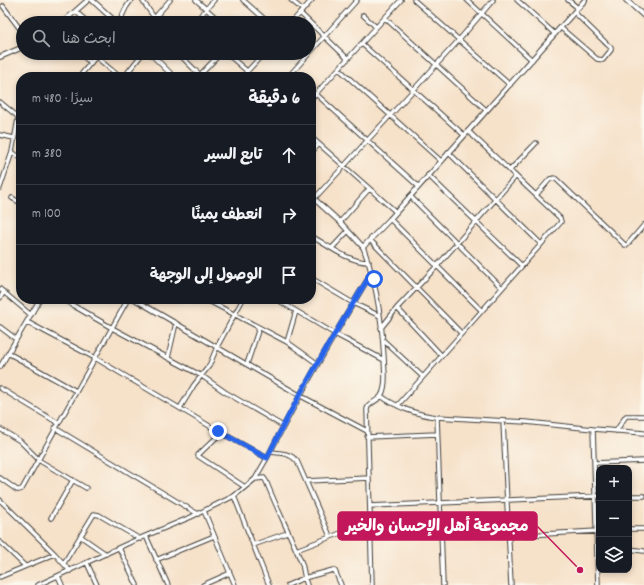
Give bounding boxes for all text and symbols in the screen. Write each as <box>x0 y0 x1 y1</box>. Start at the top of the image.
search box <box>16 16 316 60</box>
icon: search <box>30 27 52 49</box>
text: ابحث هنا <box>62 29 116 51</box>
text: 6 دقيقة <box>249 88 300 112</box>
text: سيرًا · 480 m <box>32 90 93 109</box>
icon: ahead <box>278 144 300 166</box>
text: 380 m <box>32 145 62 164</box>
text: تابع السير <box>205 145 262 167</box>
icon: right <box>278 204 300 226</box>
text: 100 m <box>32 205 61 224</box>
text: انعطف يمينًا <box>192 205 262 227</box>
icon: arrive <box>278 264 300 286</box>
text: الوصول إلى الوجهة <box>150 265 262 287</box>
route start <box>365 270 383 288</box>
route end <box>209 422 227 440</box>
map controls <box>596 465 632 573</box>
button: + <box>596 465 632 501</box>
button: − <box>596 501 632 537</box>
callout: مجموعة أهل الإحسان والخير <box>338 512 537 540</box>
text: مجموعة أهل الإحسان والخير <box>344 515 528 539</box>
button: layers <box>596 537 632 573</box>

